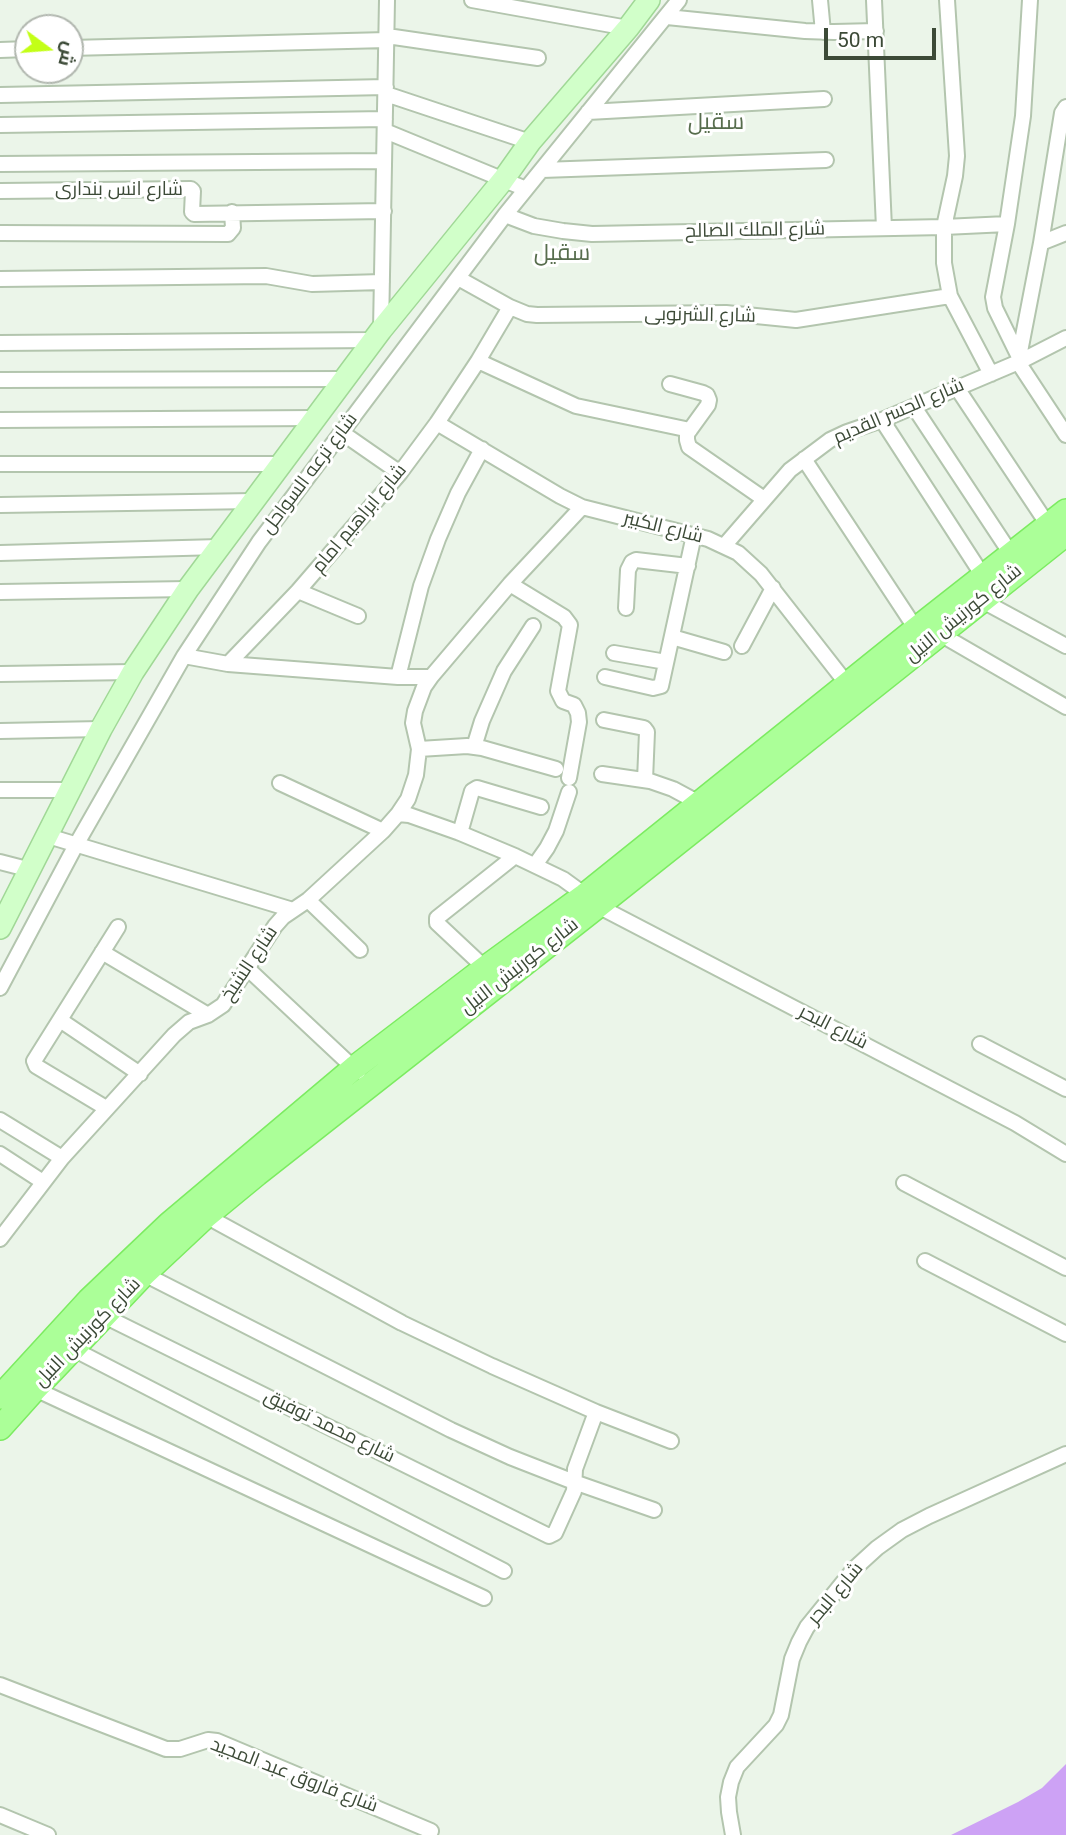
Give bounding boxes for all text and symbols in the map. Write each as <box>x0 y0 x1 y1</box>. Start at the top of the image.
north arrow <box>14 14 84 84</box>
scale bar <box>828 14 940 58</box>
text: 50 m <box>837 28 884 52</box>
text: ش <box>53 39 82 69</box>
district label: سقيل <box>688 109 744 137</box>
street label: شارع انس بندارى <box>55 179 183 201</box>
street label: شارع الملك الصالح <box>685 218 825 244</box>
district label: سقيل <box>534 240 590 268</box>
street label: شارع الشرنوبى <box>644 304 756 328</box>
street label: شارع الجسر القديم <box>830 374 968 450</box>
street label: شارع ترعه السواحل <box>257 409 363 539</box>
street label: شارع ابراهيم امام <box>308 460 412 578</box>
street label: شارع الكبير <box>621 507 705 549</box>
street label: شارع كورنيش النيل <box>901 560 1027 668</box>
street label: شارع كورنيش النيل <box>457 914 583 1020</box>
street label: شارع الشيخ <box>217 922 283 1006</box>
street label: شارع البحر <box>795 1001 871 1055</box>
street label: شارع كورنيش النيل <box>30 1274 146 1392</box>
street label: شارع محمد توفيق <box>260 1385 398 1469</box>
street label: شارع البحر <box>803 1558 869 1630</box>
street label: شارع فاروق عبد المجيد <box>207 1734 381 1818</box>

